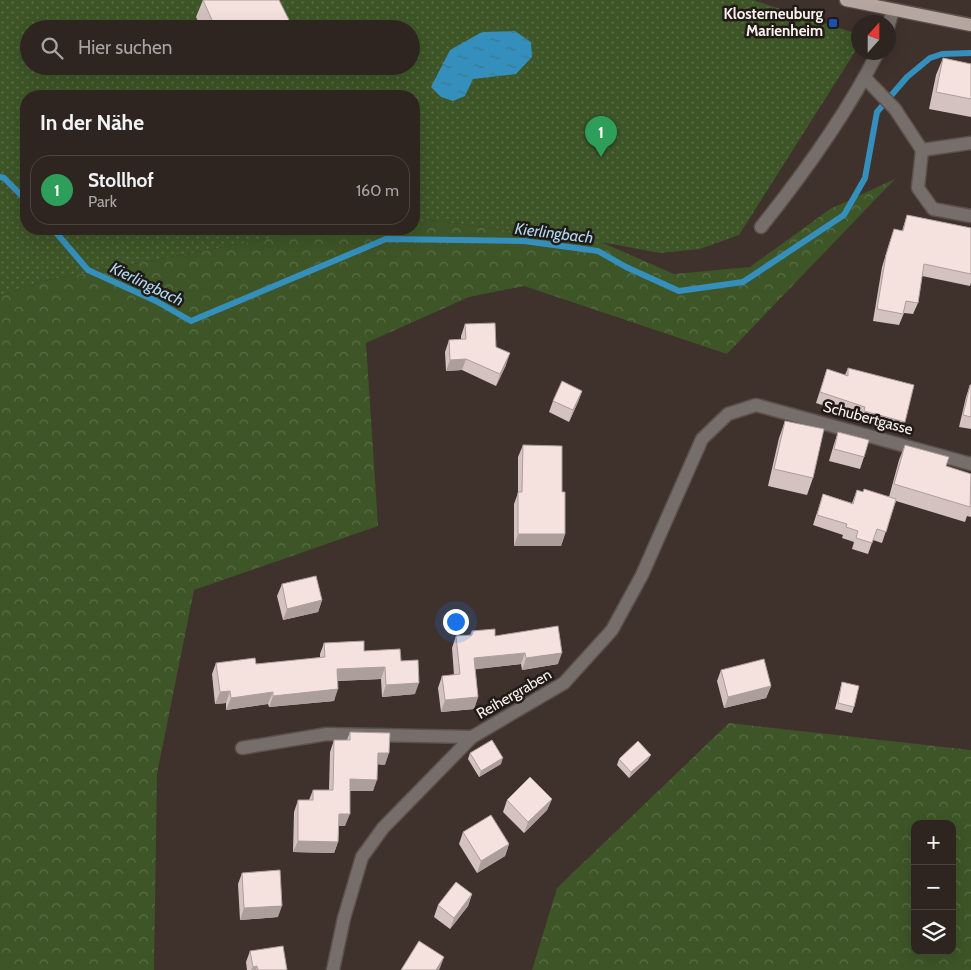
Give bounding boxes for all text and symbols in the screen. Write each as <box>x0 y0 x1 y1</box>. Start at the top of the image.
place label: Klosterneuburg Marienheim <box>723 5 823 40</box>
north arrow <box>851 15 896 60</box>
marker: Klosterneuburg Marienheim <box>827 17 839 29</box>
search box <box>20 20 420 75</box>
icon: search <box>38 34 66 62</box>
text: Hier suchen <box>78 36 172 59</box>
text: In der Nähe <box>40 110 144 135</box>
pin: 1 <box>585 116 617 157</box>
text: Stollhof <box>88 169 154 192</box>
text: 1 <box>54 181 60 200</box>
text: 160 m <box>356 181 399 200</box>
text: Park <box>88 192 117 211</box>
water label: Kierlingbach <box>514 219 594 247</box>
water label: Kierlingbach <box>107 258 187 310</box>
street label: Schubertgasse <box>821 397 915 439</box>
your location <box>443 609 469 635</box>
street label: Reihergraben <box>473 665 555 723</box>
map controls <box>911 820 956 955</box>
button: + <box>911 820 956 865</box>
button: − <box>911 865 956 910</box>
button: layers <box>911 910 956 955</box>

